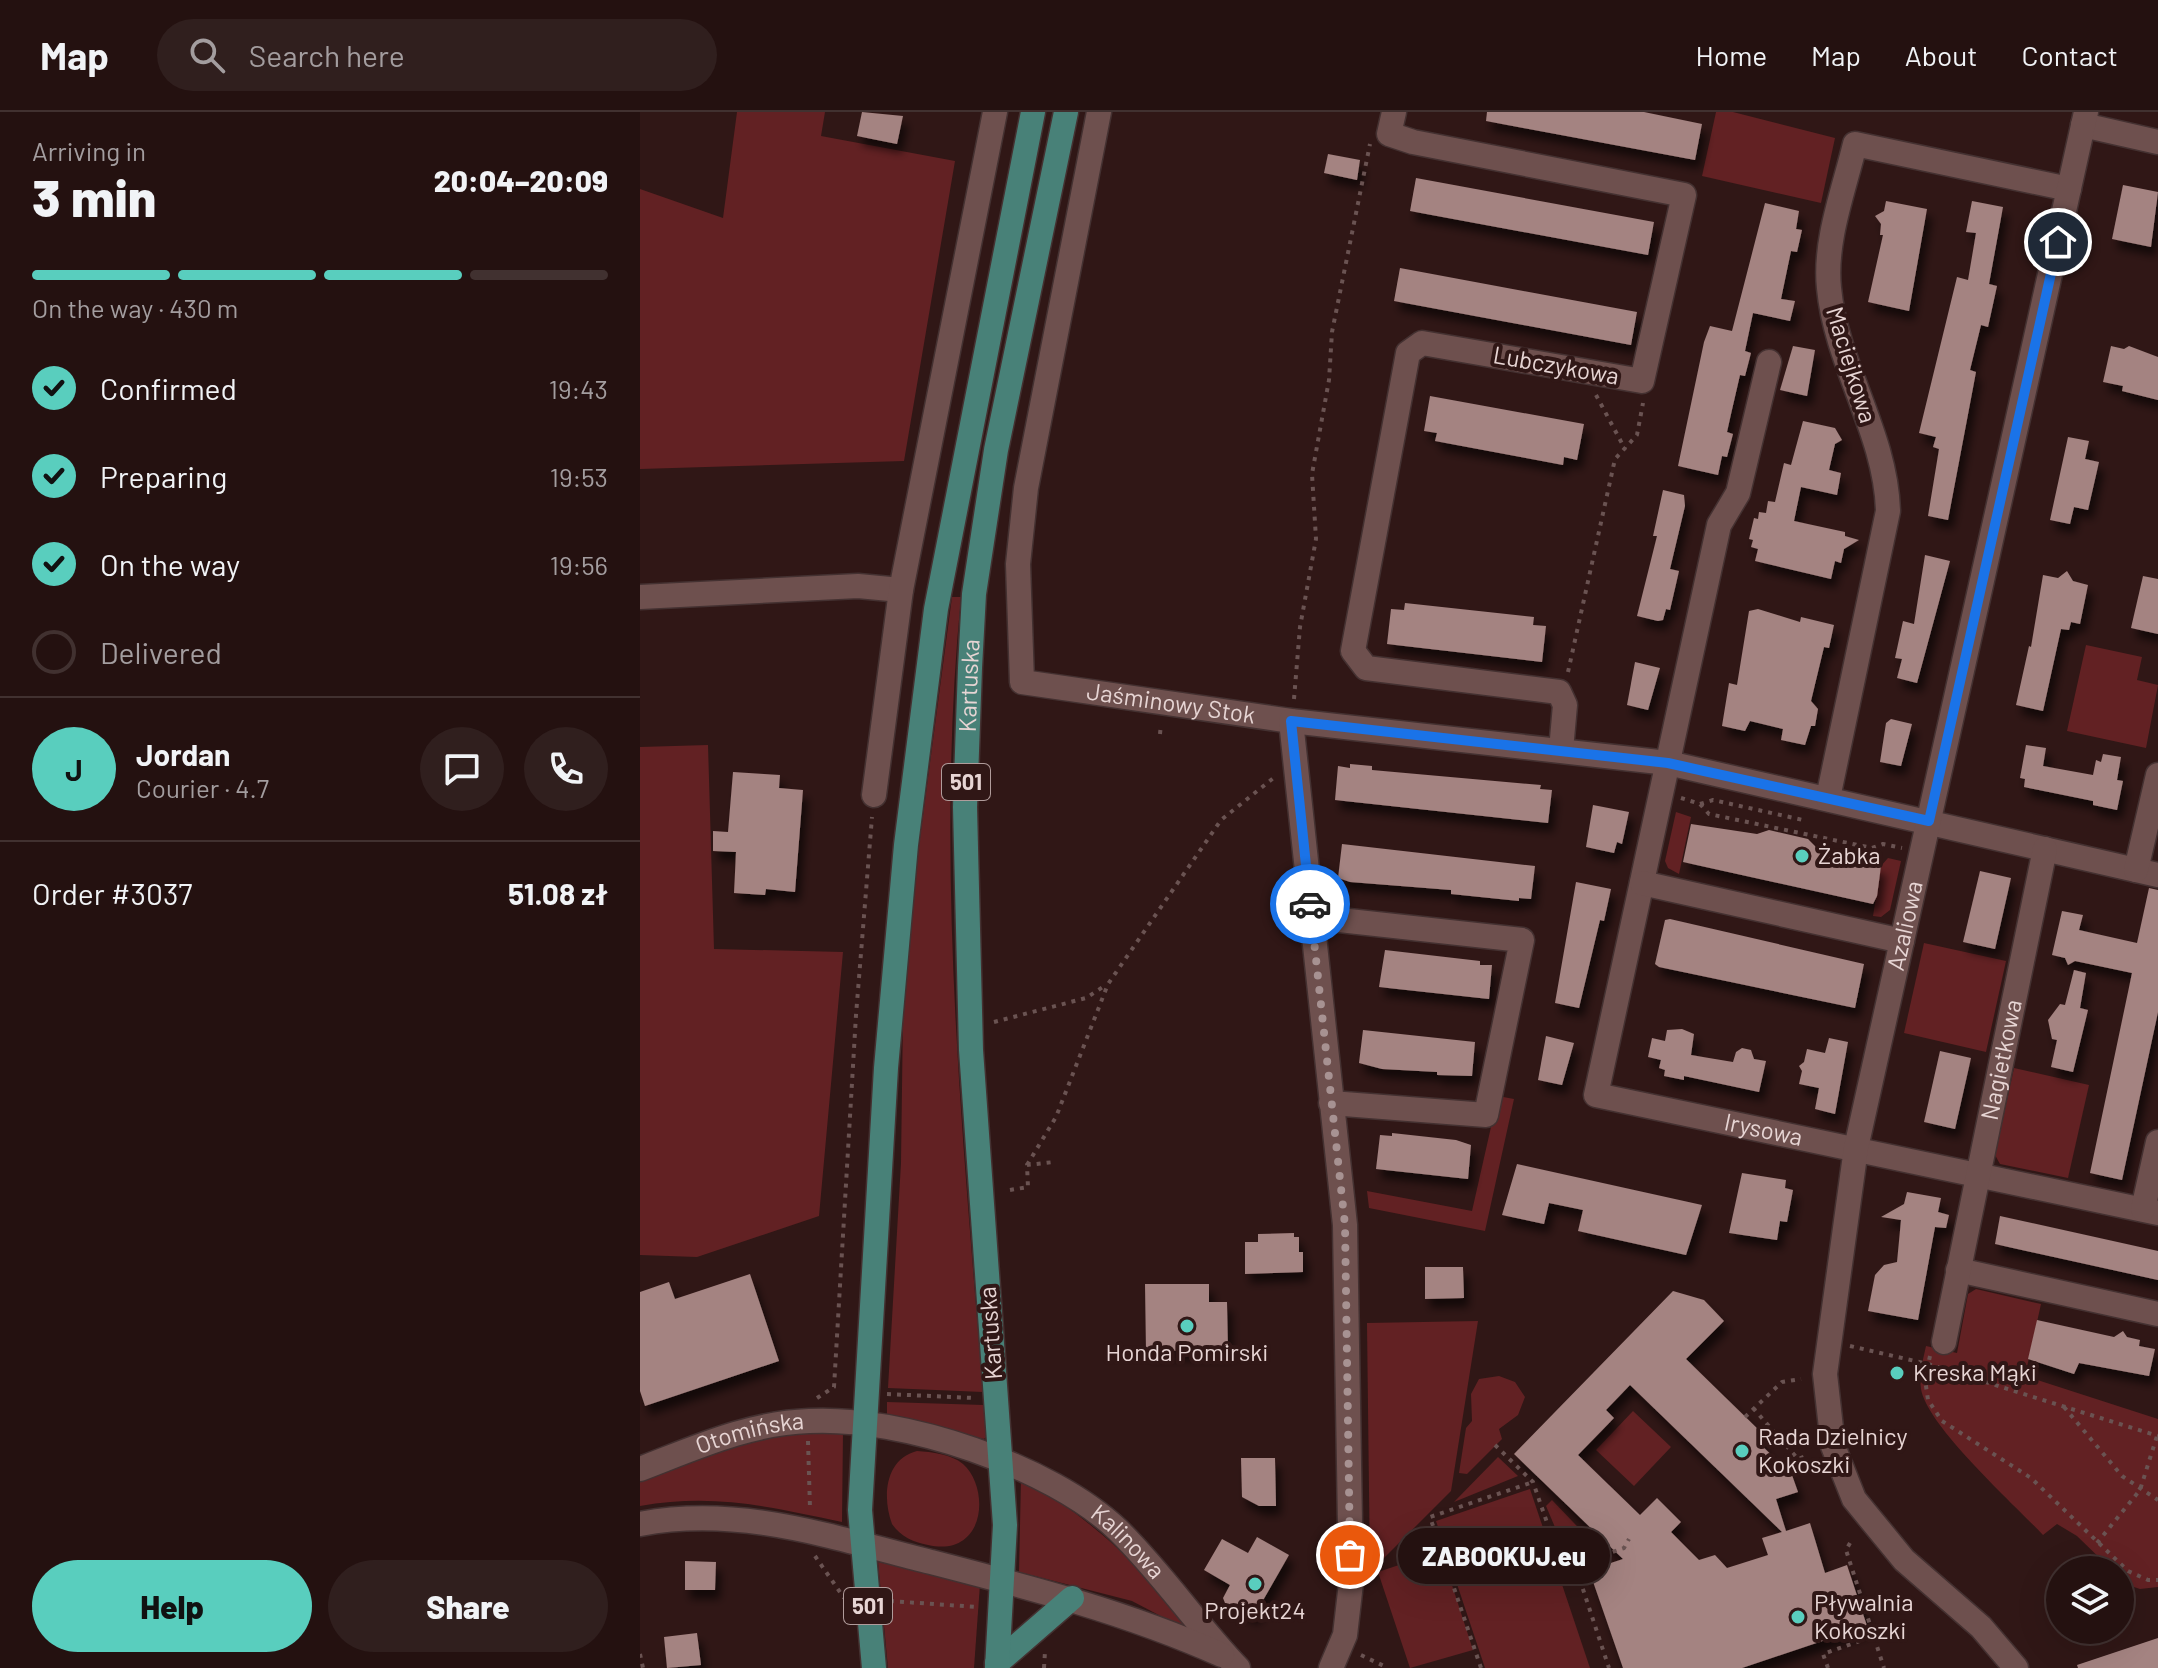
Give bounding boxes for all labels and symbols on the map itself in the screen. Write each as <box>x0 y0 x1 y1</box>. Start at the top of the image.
pin <box>2024 208 2092 276</box>
street label: Maciejkowa <box>1821 303 1884 426</box>
street label: Lubczykowa <box>1491 339 1621 390</box>
street label: Kartuska <box>952 638 985 733</box>
street label: Jaśminowy Stok <box>1085 676 1257 729</box>
road number: 501 <box>942 764 990 800</box>
place label: Żabka <box>1818 840 1881 869</box>
marker: Żabka <box>1793 847 1811 865</box>
courier <box>1270 864 1350 944</box>
street label: Azaliowa <box>1880 878 1928 973</box>
street label: Nagietkowa <box>1974 997 2027 1122</box>
street label: Irysowa <box>1722 1106 1806 1151</box>
street label: Kartuska <box>972 1286 1007 1381</box>
marker: Honda Pomirski <box>1178 1317 1196 1335</box>
place label: Honda Pomirski <box>1106 1337 1268 1366</box>
place label: Kreska Mąki <box>1913 1357 2037 1386</box>
marker: Kreska Mąki <box>1888 1364 1906 1382</box>
street label: Otomińska <box>691 1405 805 1459</box>
place label: Rada Dzielnicy Kokoszki <box>1758 1421 1908 1478</box>
marker: Rada Dzielnicy Kokoszki <box>1733 1442 1751 1460</box>
street label: Kalinowa <box>1086 1497 1172 1584</box>
pin <box>1316 1521 1384 1589</box>
callout: ZABOOKUJ.eu <box>1398 1527 1610 1583</box>
marker: Projekt24 <box>1246 1575 1264 1593</box>
place label: Pływalnia Kokoszki <box>1814 1587 1914 1644</box>
road number: 501 <box>844 1588 892 1624</box>
place label: Projekt24 <box>1204 1595 1306 1624</box>
marker: Pływalnia Kokoszki <box>1789 1608 1807 1626</box>

